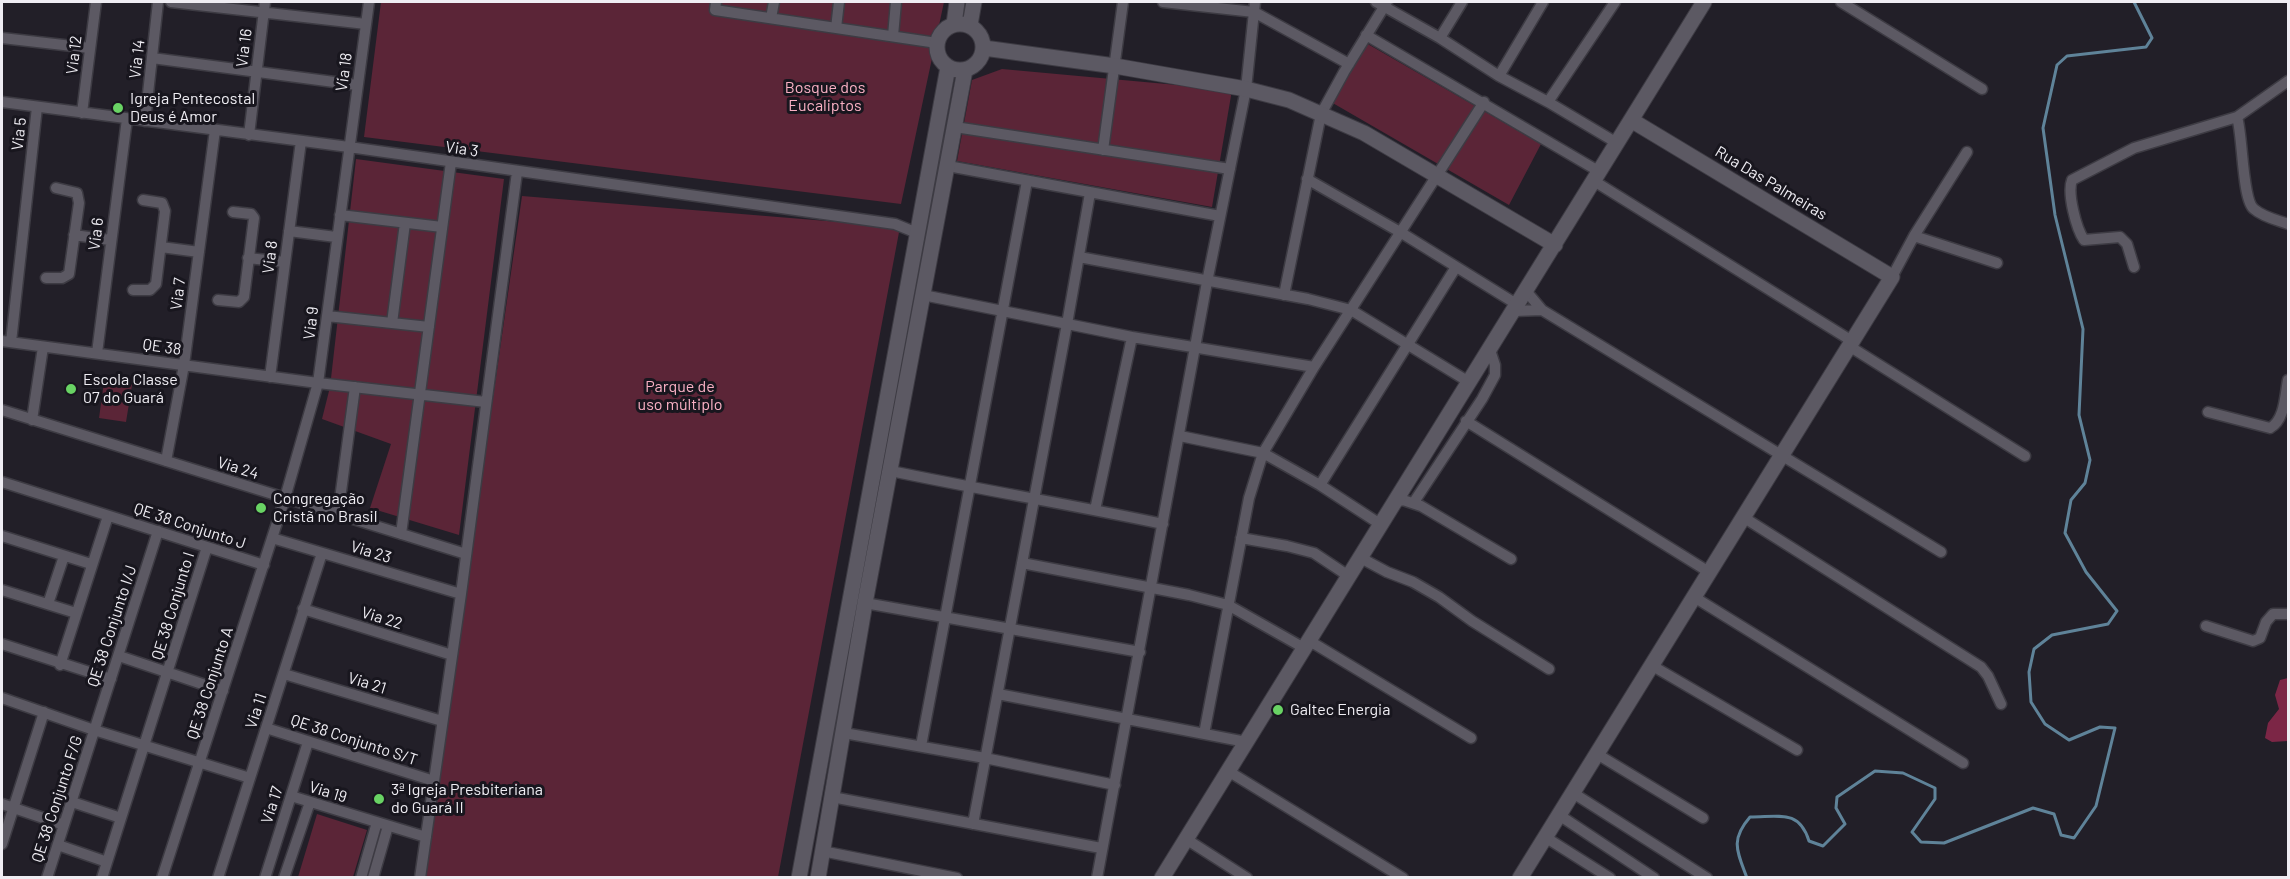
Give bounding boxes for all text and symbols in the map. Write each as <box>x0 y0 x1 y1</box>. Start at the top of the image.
street label: Via 16 <box>232 28 256 68</box>
street label: Via 12 <box>62 34 86 76</box>
street label: Via 14 <box>125 38 149 80</box>
street label: Via 18 <box>332 51 356 93</box>
park label: Bosque dos Eucaliptos <box>785 78 865 116</box>
place label: Igreja Pentecostal Deus é Amor <box>130 89 255 127</box>
marker: Igreja Pentecostal Deus é Amor <box>111 101 125 115</box>
street label: Via 5 <box>8 117 30 151</box>
street label: Via 3 <box>444 137 480 161</box>
street label: Rua Das Palmeiras <box>1712 142 1830 224</box>
street label: Via 6 <box>84 216 108 252</box>
street label: Via 8 <box>258 239 282 275</box>
street label: Via 7 <box>166 277 190 311</box>
street label: Via 9 <box>299 305 323 341</box>
street label: QE 38 <box>142 335 182 359</box>
place label: Escola Classe 07 do Guará <box>83 370 178 408</box>
park label: Parque de uso múltiplo <box>638 377 722 415</box>
marker: Escola Classe 07 do Guará <box>64 382 78 396</box>
street label: Via 24 <box>215 453 261 483</box>
place label: Congregação Cristã no Brasil <box>273 489 377 527</box>
street label: QE 38 Conjunto J <box>132 499 248 553</box>
marker: Congregação Cristã no Brasil <box>254 501 268 515</box>
street label: Via 23 <box>348 537 394 567</box>
street label: QE 38 Conjunto I <box>147 550 199 662</box>
street label: QE 38 Conjunto I/J <box>83 563 141 689</box>
street label: Via 22 <box>359 603 405 633</box>
street label: QE 38 Conjunto A <box>183 624 237 742</box>
street label: Via 21 <box>346 668 388 698</box>
street label: Via 11 <box>241 691 271 731</box>
place label: Galtec Energia <box>1290 700 1390 720</box>
marker: Galtec Energia <box>1271 703 1285 717</box>
street label: QE 38 Conjunto S/T <box>288 710 420 770</box>
street label: QE 38 Conjunto F/G <box>27 733 87 865</box>
street label: Via 19 <box>307 777 349 807</box>
place label: 3ª Igreja Presbiteriana do Guará II <box>391 780 543 818</box>
street label: Via 17 <box>257 784 287 826</box>
marker: 3ª Igreja Presbiteriana do Guará II <box>372 792 386 806</box>

